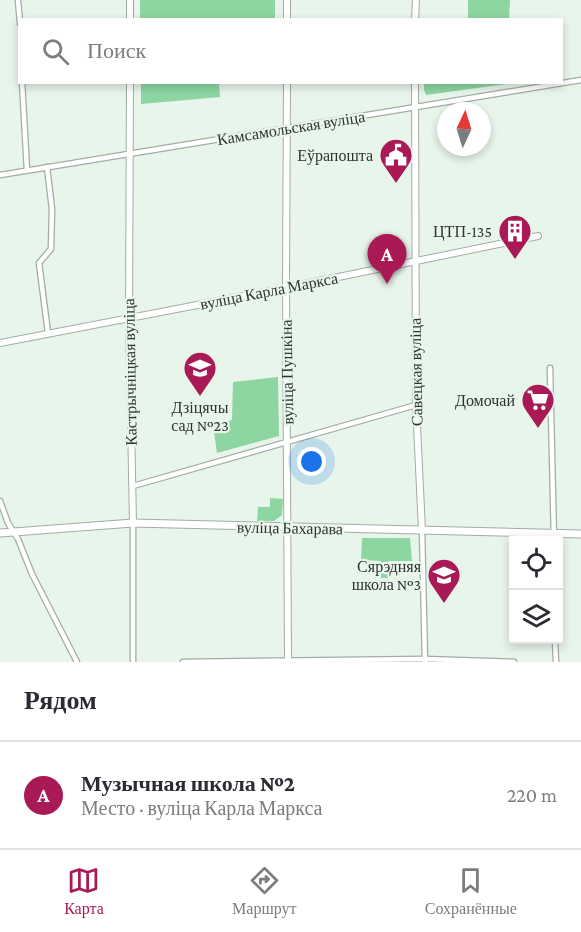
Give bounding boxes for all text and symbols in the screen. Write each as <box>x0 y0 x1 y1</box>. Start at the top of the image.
search box <box>18 18 563 84</box>
icon: search <box>39 35 72 68</box>
text: Поиск <box>87 38 146 63</box>
north arrow <box>437 102 491 156</box>
street label: Камсамольская вуліца <box>216 108 366 149</box>
public building icon: Еўрапошта <box>378 137 414 184</box>
place label: Еўрапошта <box>297 147 373 165</box>
building icon: ЦТП-135 <box>497 213 533 260</box>
place label: ЦТП-135 <box>433 223 492 241</box>
pin: A <box>368 234 406 284</box>
street label: вуліца Карла Маркса <box>199 269 339 314</box>
street label: Кастрычніцкая вуліца <box>120 298 141 446</box>
street label: Савецкая вуліца <box>407 318 426 426</box>
street label: вуліца Пушкіна <box>278 319 297 425</box>
school or university icon: Дзіцячы сад №23 <box>182 350 218 397</box>
supermarket icon: Домочай <box>520 382 556 429</box>
place label: Домочай <box>455 392 515 410</box>
place label: Дзіцячы сад №23 <box>171 399 229 435</box>
your location <box>297 447 326 476</box>
street label: вуліца Бахарава <box>237 519 343 538</box>
map controls <box>509 536 563 644</box>
button: locate <box>509 536 563 590</box>
school or university icon: Сярэдняя школа №3 <box>426 557 462 604</box>
place label: Сярэдняя школа №3 <box>352 558 422 593</box>
button: layers <box>509 590 563 644</box>
text: Рядом <box>24 686 97 715</box>
text: Музычная школа №2 <box>81 771 295 796</box>
text: A <box>38 784 49 806</box>
text: 220 m <box>507 784 557 806</box>
text: Место · вуліца Карла Маркса <box>81 797 322 819</box>
tab: Карта <box>64 864 104 918</box>
tab: Маршрут <box>232 864 297 918</box>
tab: Сохранённые <box>425 864 517 918</box>

